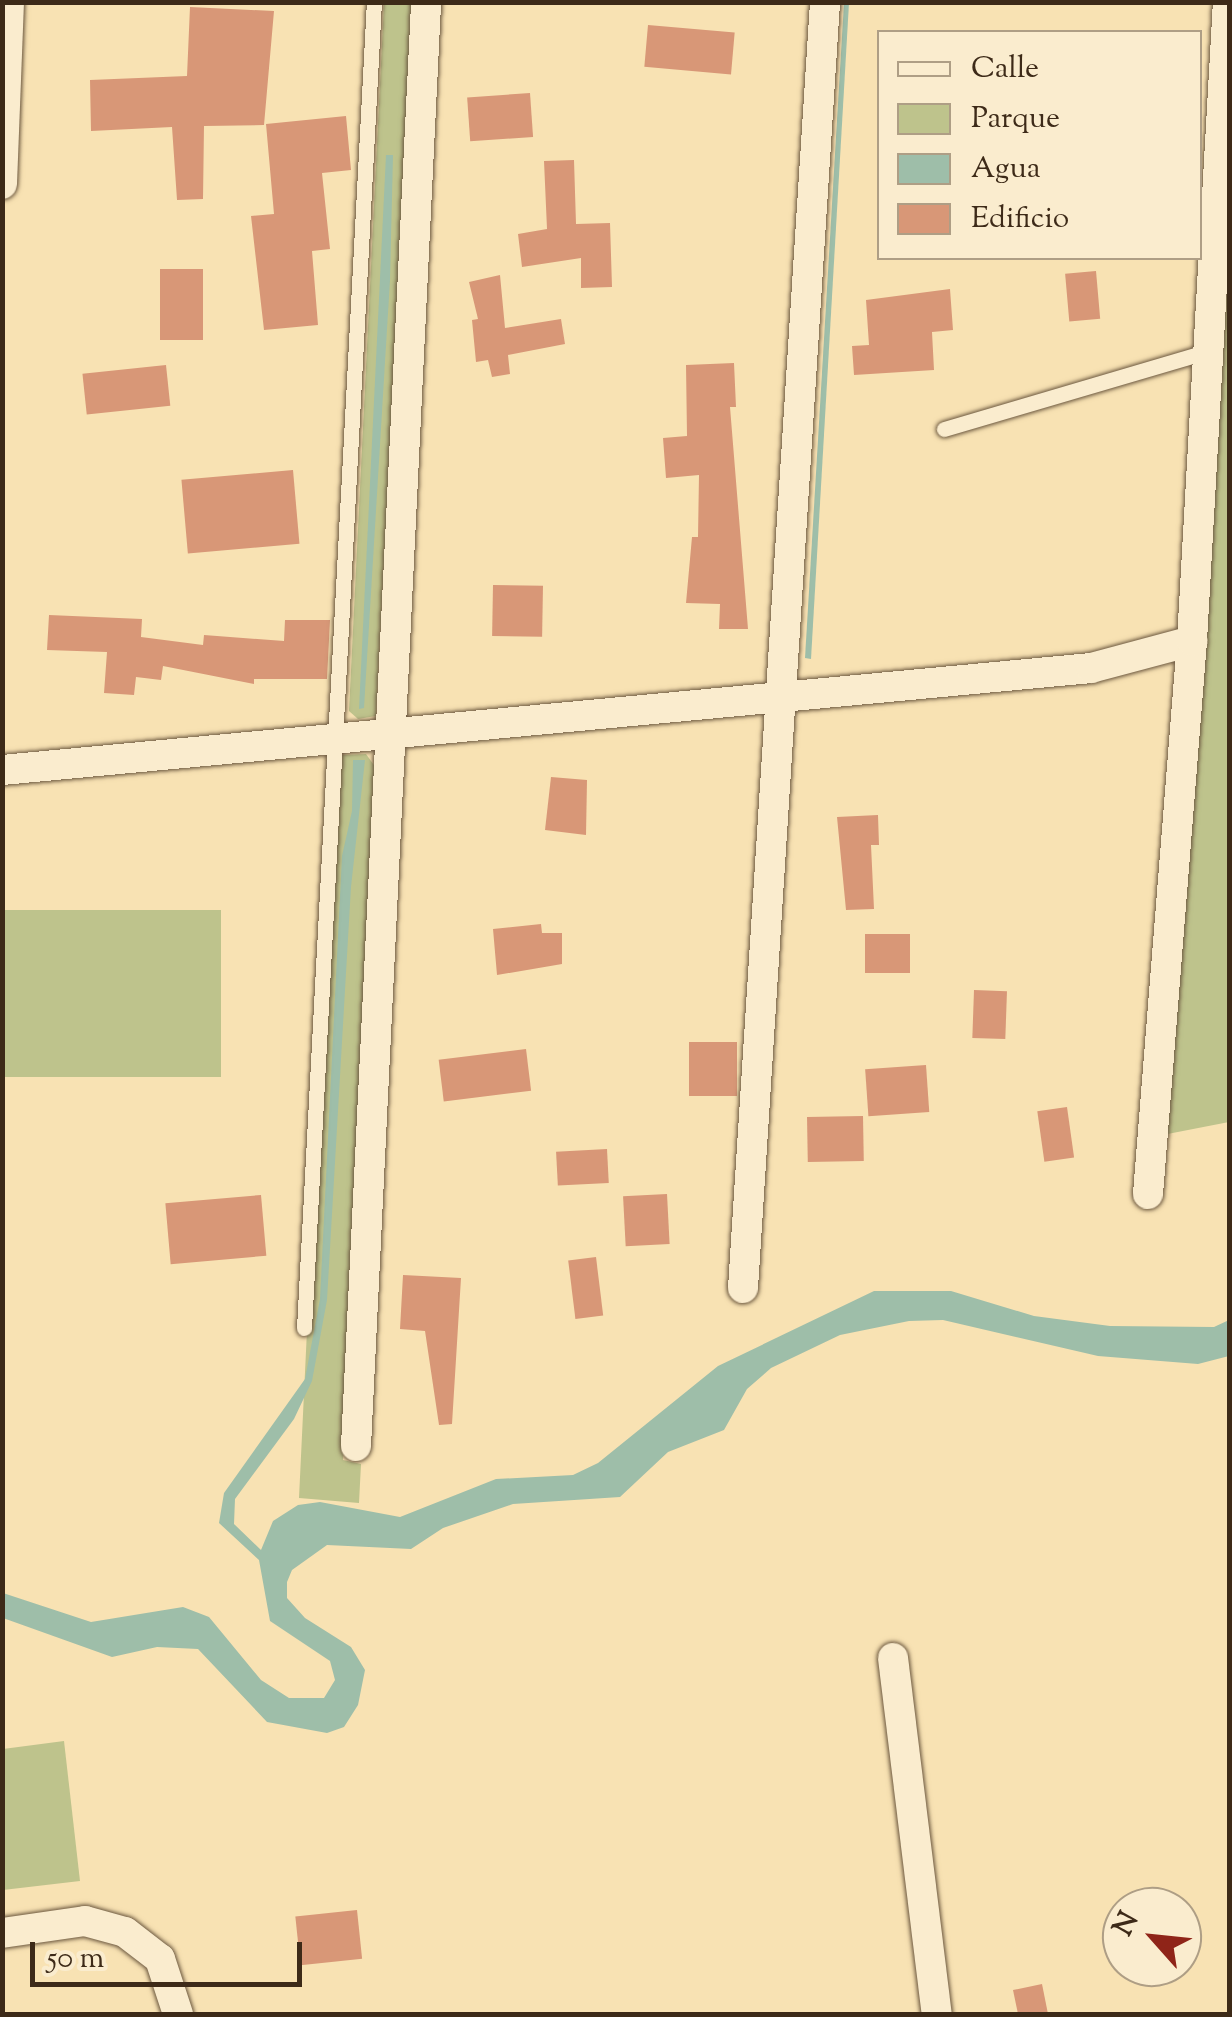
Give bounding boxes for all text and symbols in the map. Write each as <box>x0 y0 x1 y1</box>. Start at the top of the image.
legend <box>877 30 1202 260</box>
text: Calle <box>971 48 1039 91</box>
text: Parque <box>971 98 1060 141</box>
text: Agua <box>971 148 1041 191</box>
text: Edificio <box>971 198 1069 241</box>
north arrow <box>1102 1887 1202 1987</box>
text: N <box>1104 1905 1150 1943</box>
scale bar <box>35 1922 308 1984</box>
text: 50 m <box>47 1938 104 1981</box>

